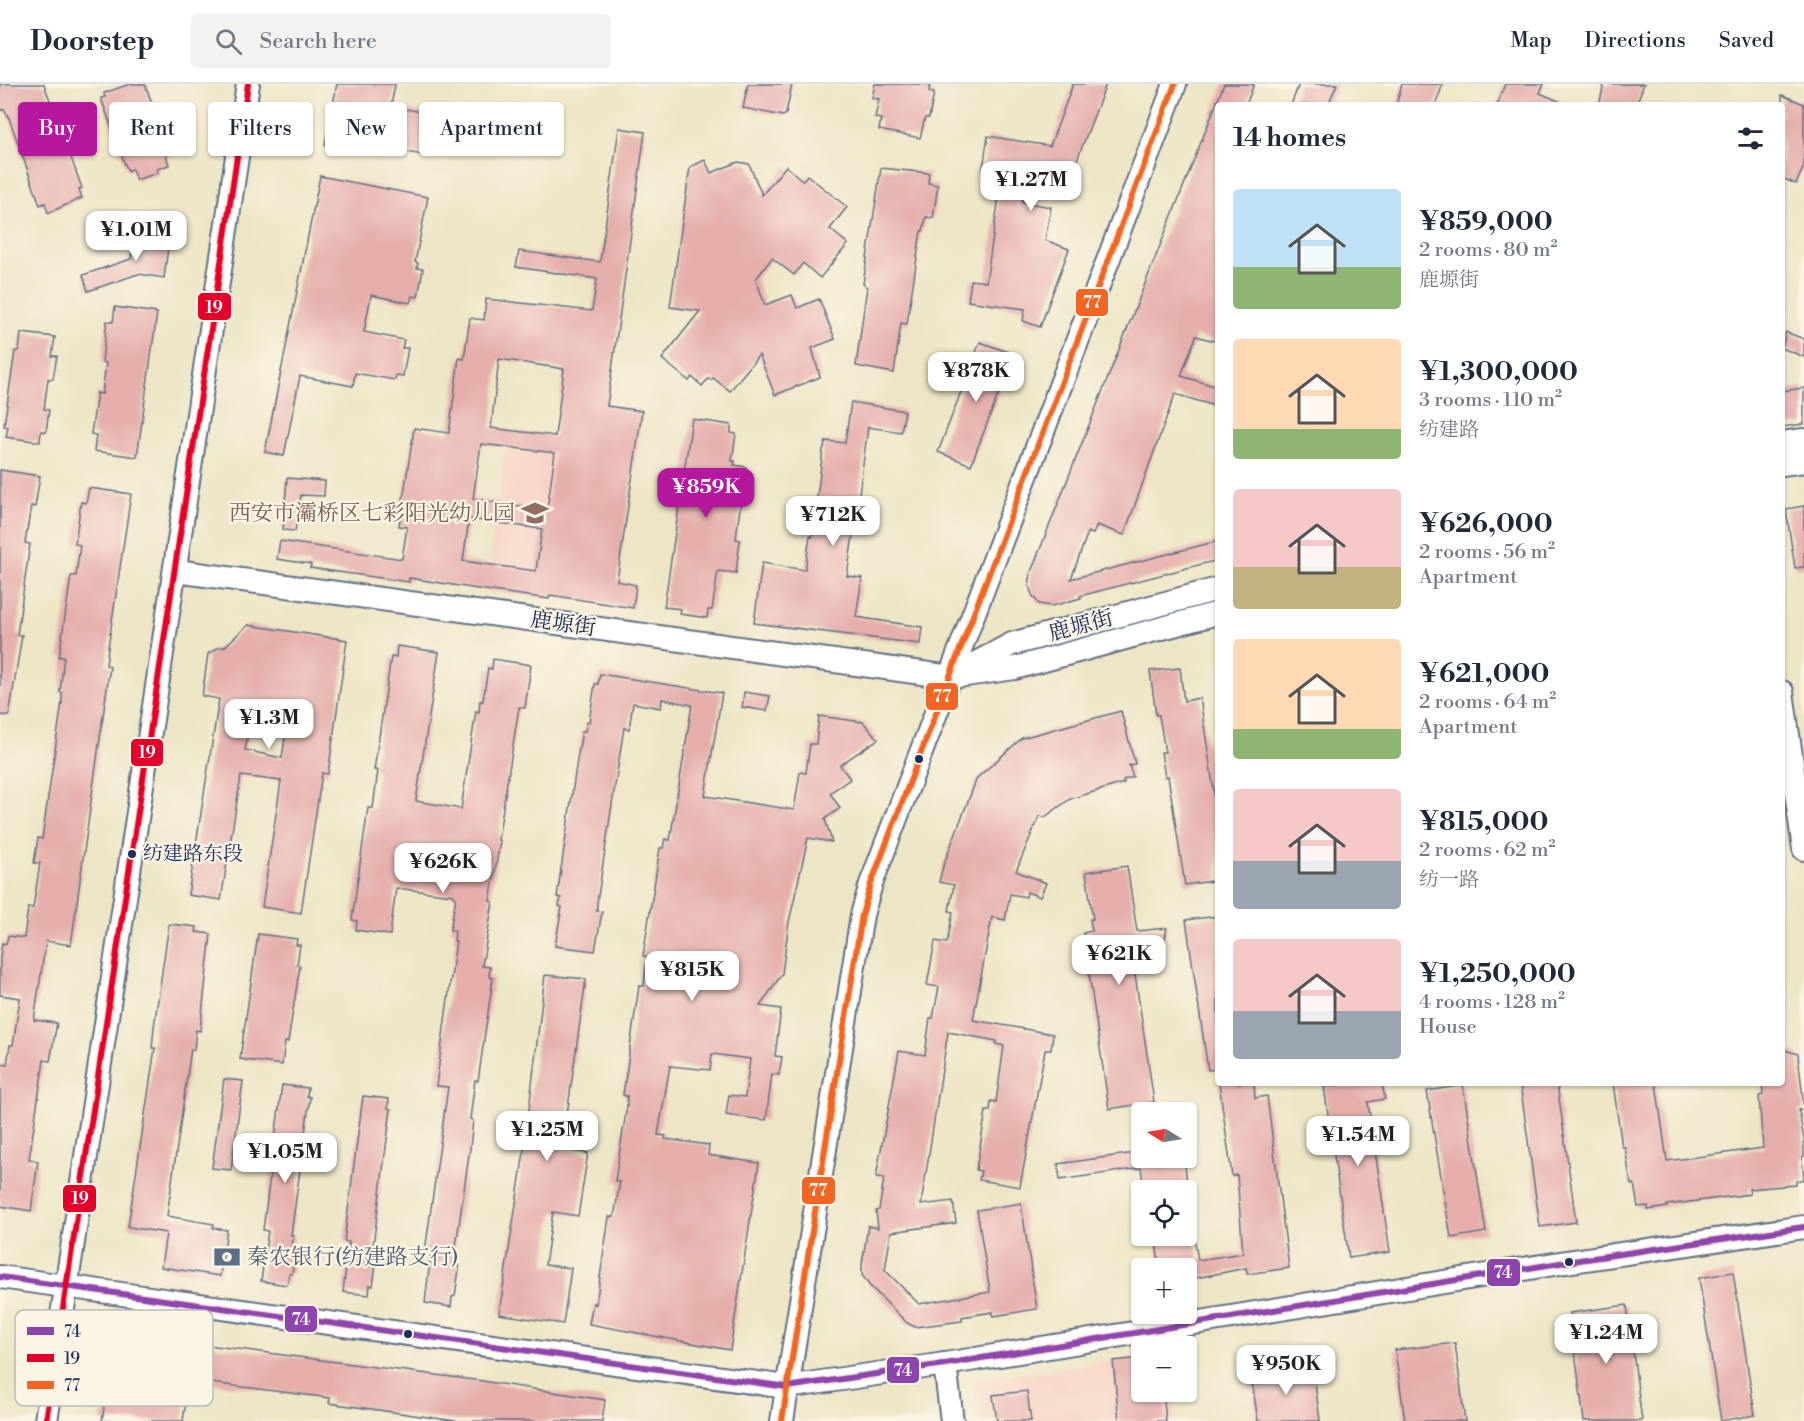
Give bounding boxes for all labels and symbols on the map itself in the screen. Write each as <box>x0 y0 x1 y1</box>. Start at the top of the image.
pin: ¥1.27M <box>982 161 1080 212</box>
pin: ¥1.01M <box>87 211 185 262</box>
line badge: 77 <box>1075 288 1109 317</box>
line badge: 19 <box>197 292 232 321</box>
text: 77 <box>1083 293 1102 313</box>
text: 19 <box>205 298 223 318</box>
pin: ¥878K <box>934 352 1018 403</box>
pin: ¥859K <box>664 468 748 519</box>
pin: ¥712K <box>791 496 875 547</box>
school or university icon: 西安市灞桥区七彩阳光幼儿园 <box>520 498 550 528</box>
place label: 西安市灞桥区七彩阳光幼儿园 <box>229 500 515 527</box>
street label: 鹿塬街 <box>1046 604 1116 648</box>
street label: 鹿塬街 <box>528 606 598 642</box>
line badge: 77 <box>925 682 959 711</box>
text: 77 <box>933 687 952 707</box>
pin: ¥1.3M <box>227 699 311 750</box>
line badge: 19 <box>130 738 164 767</box>
text: 19 <box>138 743 156 763</box>
unlabelled marker <box>913 753 925 765</box>
place label: 纺建路东段 <box>143 842 243 867</box>
pin: ¥626K <box>401 843 485 894</box>
marker: 纺建路东段 <box>126 848 138 860</box>
pin: ¥621K <box>1077 935 1161 986</box>
pin: ¥815K <box>650 951 734 1002</box>
north arrow <box>1131 1102 1197 1168</box>
pin: ¥1.25M <box>498 1111 596 1162</box>
pin: ¥1.54M <box>1309 1116 1407 1167</box>
pin: ¥1.05M <box>236 1133 334 1184</box>
line badge: 77 <box>801 1176 836 1205</box>
text: 77 <box>809 1181 828 1201</box>
line badge: 19 <box>62 1184 97 1213</box>
text: 19 <box>71 1189 89 1209</box>
bank icon: 秦农银行(纺建路支行) <box>212 1242 242 1272</box>
place label: 秦农银行(纺建路支行) <box>247 1244 459 1271</box>
unlabelled marker <box>1563 1256 1575 1268</box>
line badge: 74 <box>1486 1258 1521 1287</box>
text: 74 <box>1493 1263 1513 1283</box>
line badge: 74 <box>284 1305 318 1333</box>
legend <box>15 1310 213 1406</box>
text: 74 <box>291 1310 311 1330</box>
pin: ¥1.24M <box>1557 1314 1655 1365</box>
text: 74 <box>64 1322 81 1342</box>
unlabelled marker <box>402 1328 414 1340</box>
pin: ¥950K <box>1244 1345 1328 1396</box>
text: 19 <box>64 1349 80 1369</box>
line badge: 74 <box>886 1356 920 1384</box>
text: 74 <box>893 1361 913 1381</box>
text: 77 <box>64 1376 80 1396</box>

